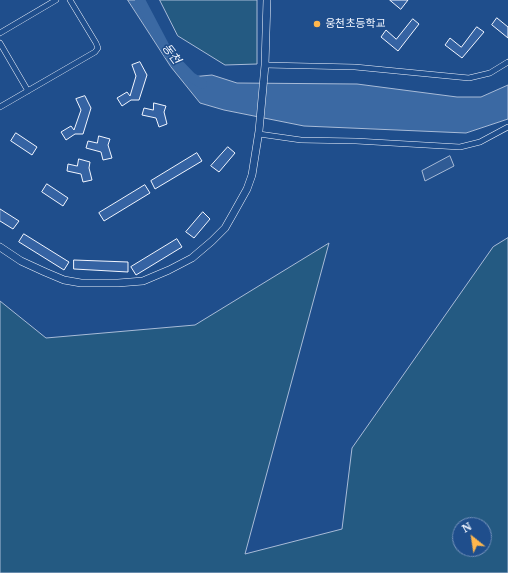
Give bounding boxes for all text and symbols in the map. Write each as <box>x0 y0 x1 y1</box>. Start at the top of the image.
place label: 웅천초등학교 <box>325 17 386 31</box>
marker: 웅천초등학교 <box>312 19 322 29</box>
water label: 동천 <box>159 41 183 67</box>
north arrow <box>452 517 492 557</box>
text: N <box>459 519 474 536</box>

